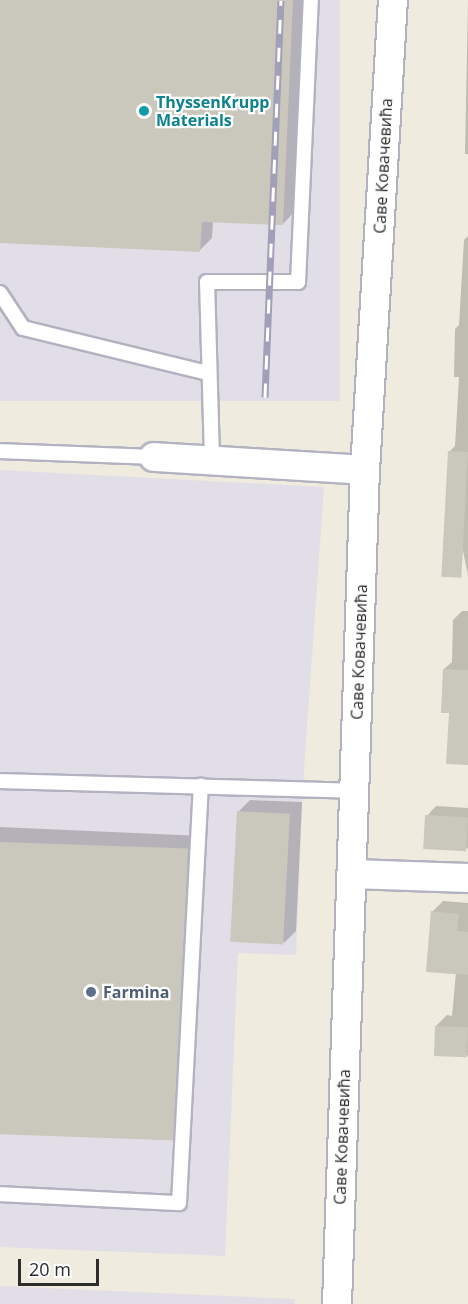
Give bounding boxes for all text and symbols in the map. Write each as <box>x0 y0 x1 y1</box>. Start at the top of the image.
place label: ThyssenKrupp Materials <box>156 92 269 130</box>
street label: Саве Ковачевића <box>370 98 396 234</box>
marker: ThyssenKrupp Materials <box>137 104 151 118</box>
street label: Саве Ковачевића <box>347 584 371 720</box>
place label: Farmina <box>103 982 169 1002</box>
marker: Farmina <box>84 985 98 999</box>
street label: Саве Ковачевића <box>330 1069 354 1205</box>
scale bar <box>21 1247 102 1285</box>
text: 20 m <box>29 1257 71 1281</box>

